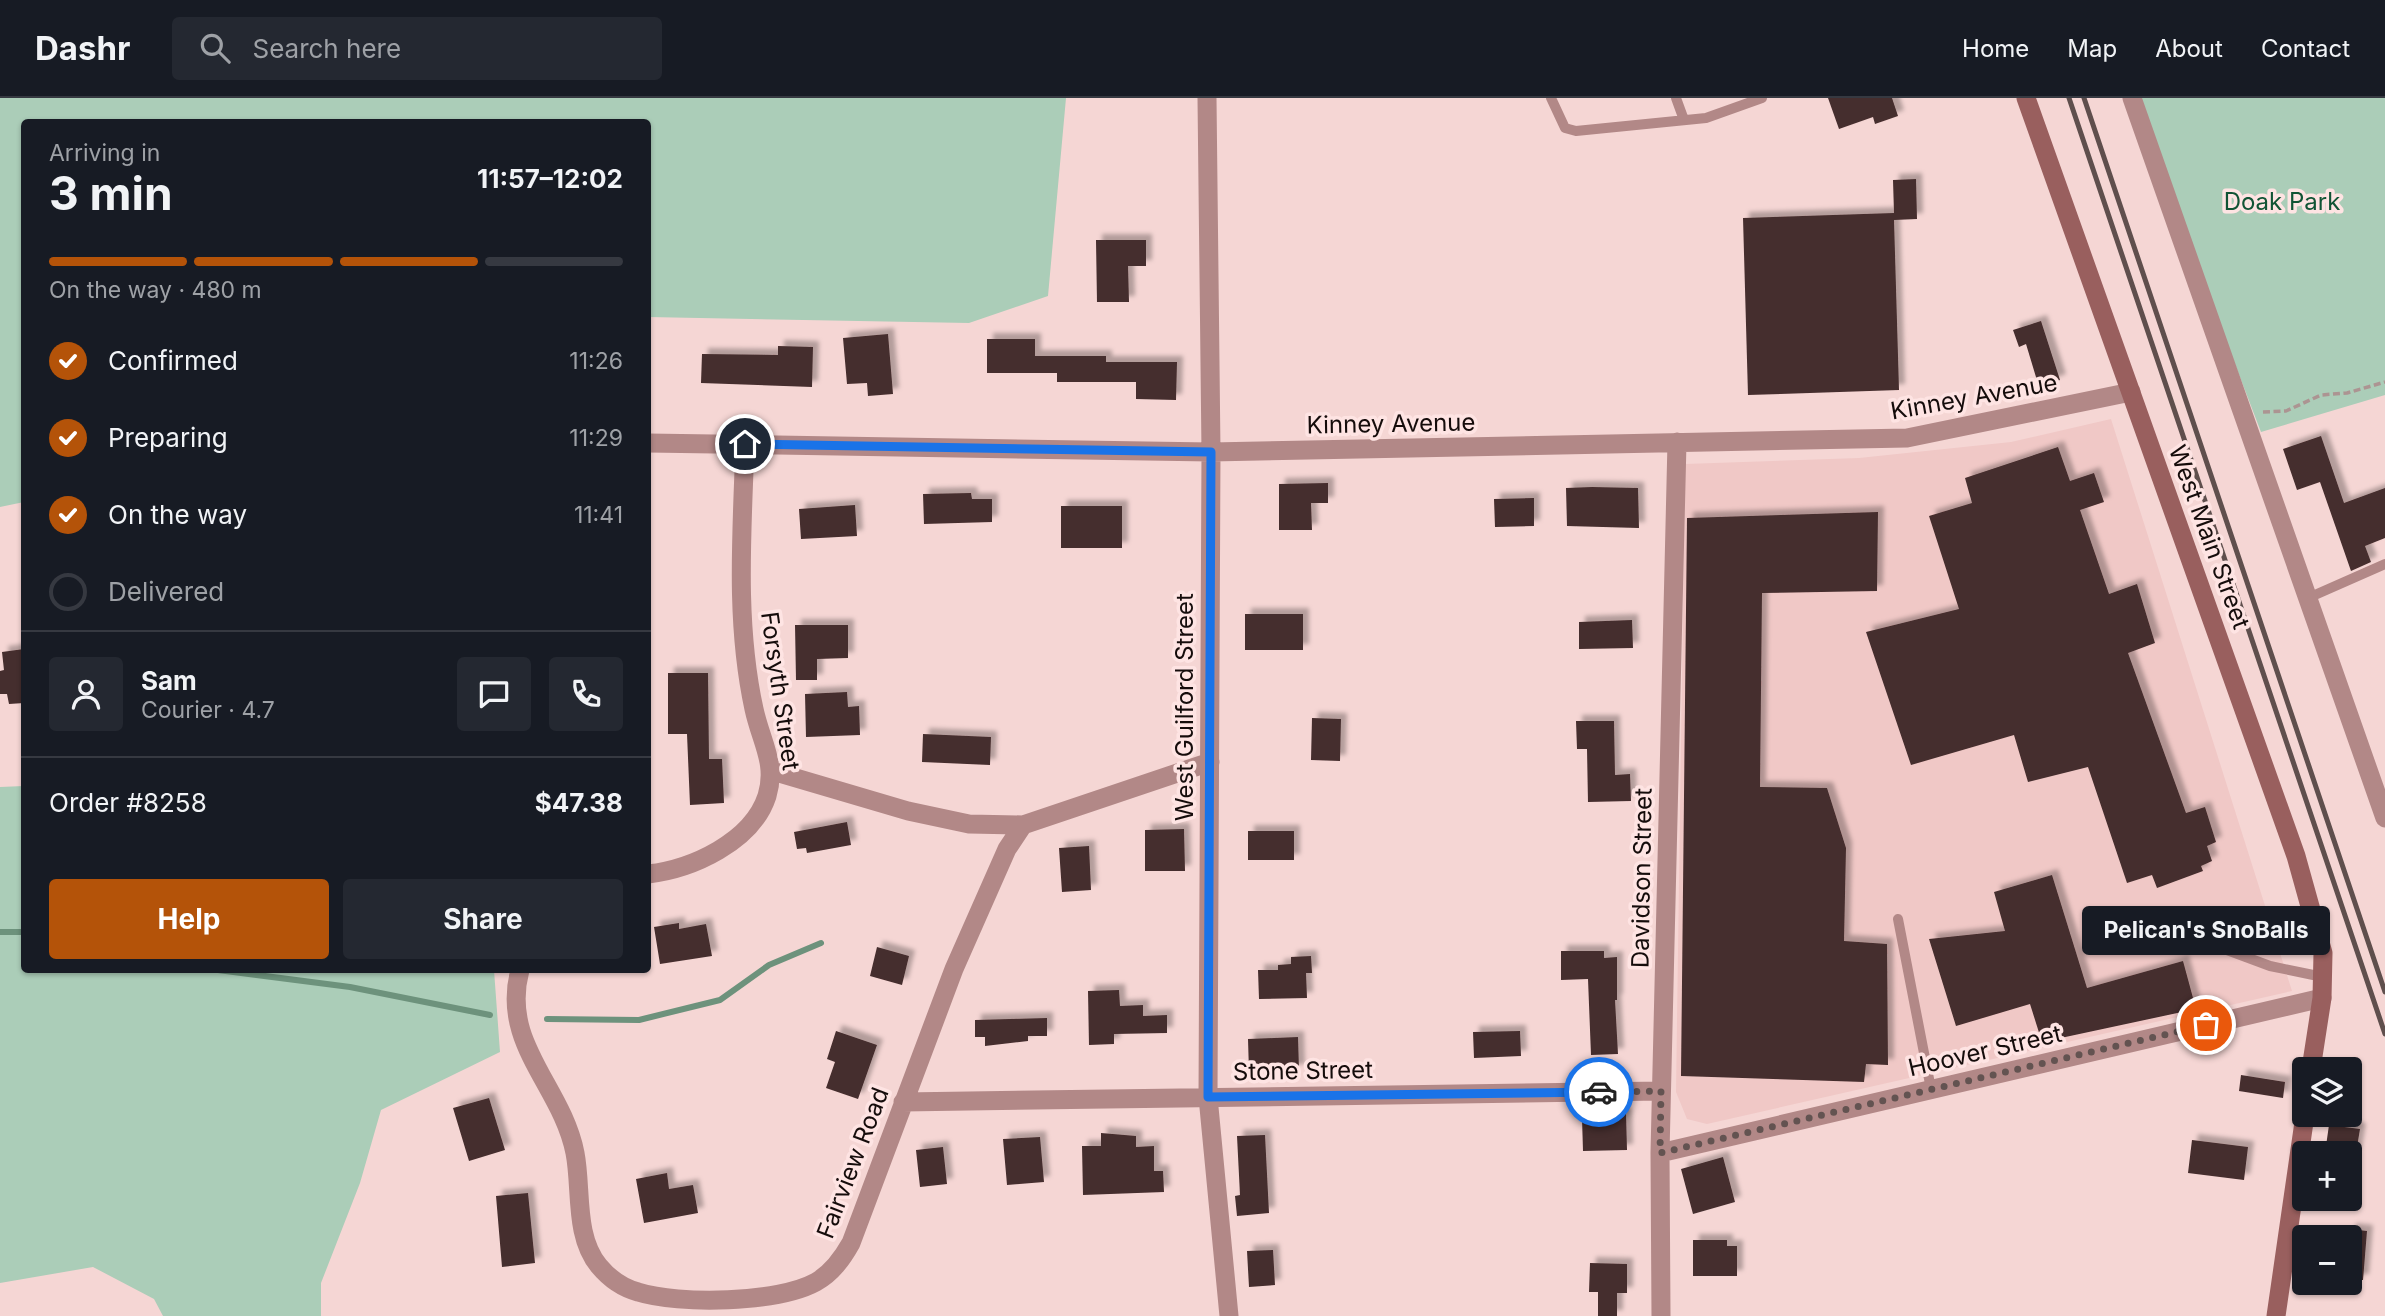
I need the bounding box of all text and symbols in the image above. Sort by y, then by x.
search box [172,17,662,80]
text: Dashr [35,28,130,68]
icon: search [196,29,234,67]
text: Search here [252,33,401,64]
text: Home [1962,34,2029,63]
text: Map [2067,34,2117,63]
text: About [2155,34,2223,63]
text: Contact [2261,34,2350,63]
text: Arriving in [49,139,160,167]
text: 11:57–12:02 [477,163,623,194]
text: 3 min [49,165,173,221]
park label: Doak Park [2224,187,2340,216]
text: On the way · 480 m [49,276,262,304]
icon: check [49,342,87,380]
text: Confirmed [108,345,238,376]
text: 11:26 [569,347,623,375]
street label: Kinney Avenue [1888,368,2060,425]
street label: Kinney Avenue [1306,408,1476,439]
pin [715,414,775,474]
icon: check [49,419,87,457]
text: Preparing [108,422,228,453]
text: 11:29 [569,424,623,452]
icon: home [726,425,764,463]
street label: West Main Street [2163,441,2256,633]
icon: check [49,496,87,534]
text: On the way [108,499,247,530]
text: 11:41 [574,501,623,529]
text: Delivered [108,576,224,607]
street label: West Guilford Street [1170,593,1199,821]
street label: Forsyth Street [755,610,806,772]
button: person [49,657,123,731]
button: chat [457,657,531,731]
button: phone [549,657,623,731]
text: Sam [141,665,197,696]
text: Courier · 4.7 [141,696,275,724]
text: Order #8258 [49,787,207,818]
text: $47.38 [535,787,623,818]
street label: Davidson Street [1625,788,1658,968]
button: Help [49,879,329,959]
button: Share [343,879,623,959]
callout: Pelican's SnoBalls [2082,906,2330,955]
text: Pelican's SnoBalls [2103,916,2309,944]
pin [2176,995,2236,1055]
icon: bag [2187,1006,2225,1044]
street label: Hoover Street [1905,1019,2065,1082]
street label: Stone Street [1233,1055,1373,1086]
courier [1564,1057,1634,1127]
map controls [2292,1057,2362,1295]
button: layers [2292,1057,2362,1127]
icon: car [1580,1073,1618,1111]
street label: Fairview Road [810,1083,895,1242]
button: + [2292,1141,2362,1211]
button: − [2292,1225,2362,1295]

